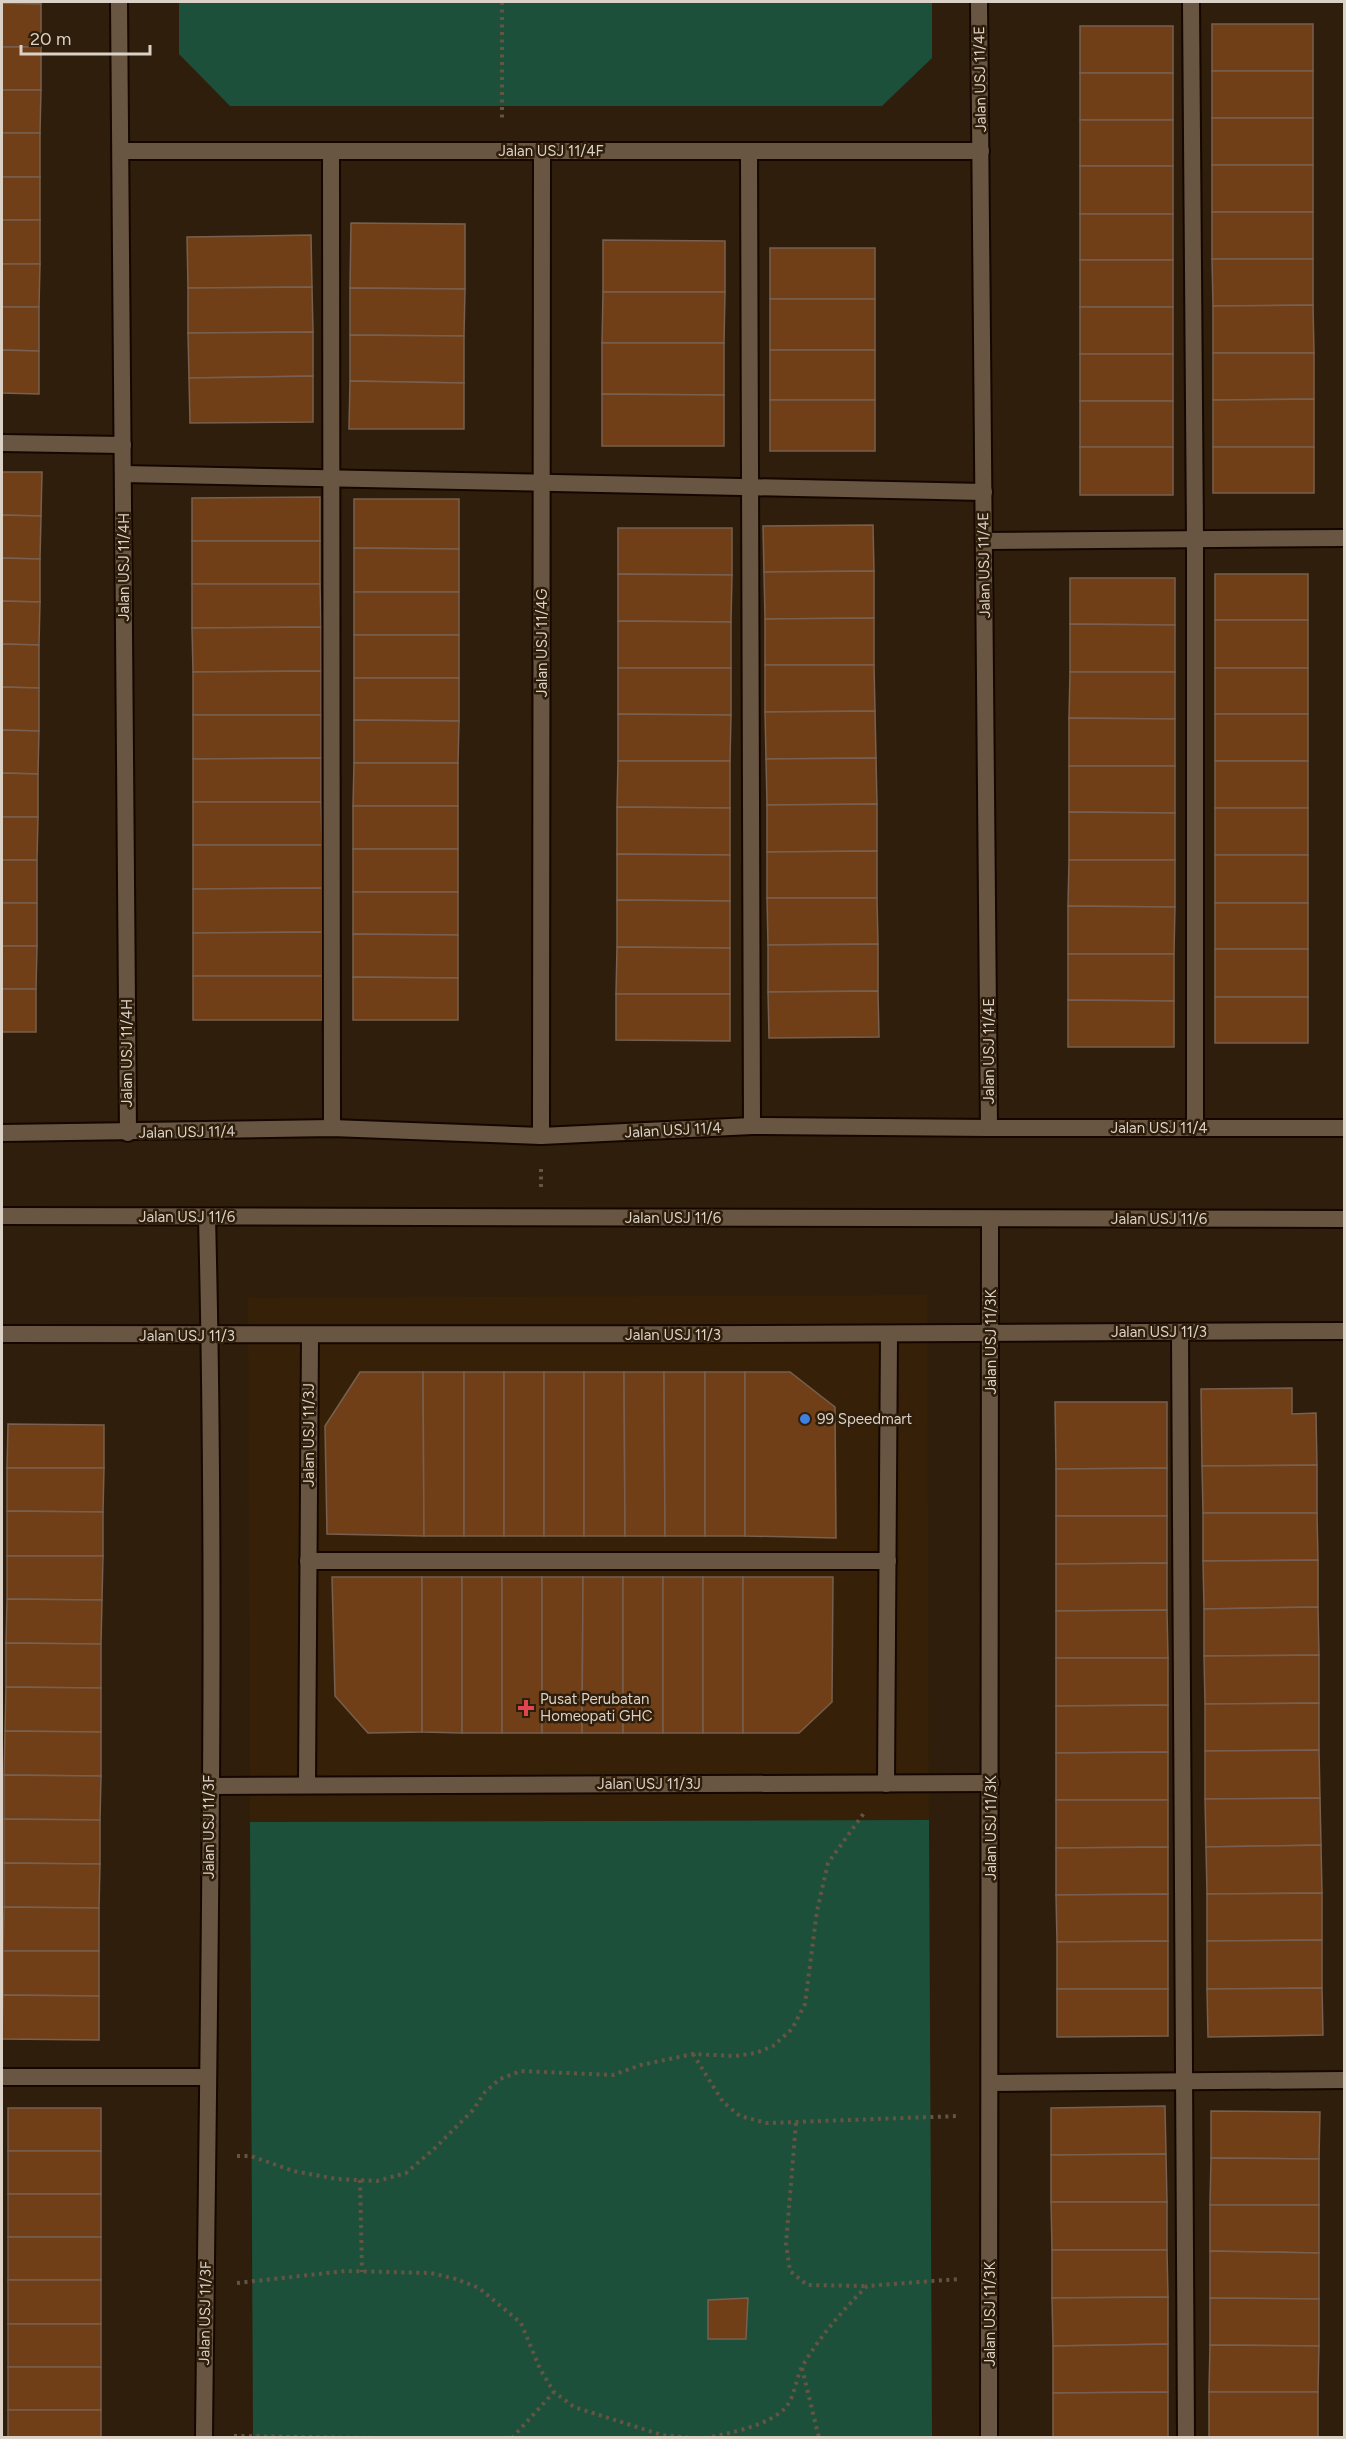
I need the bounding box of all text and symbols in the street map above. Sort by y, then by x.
scale bar [21,18,150,56]
street label: Jalan USJ 11/4E [970,26,990,132]
text: 20 m [30,28,71,50]
street label: Jalan USJ 11/4F [498,142,604,160]
street label: Jalan USJ 11/4E [974,512,994,618]
street label: Jalan USJ 11/4H [115,513,133,621]
street label: Jalan USJ 11/4G [533,589,551,697]
street label: Jalan USJ 11/4E [980,998,998,1104]
street label: Jalan USJ 11/4H [118,999,136,1107]
street label: Jalan USJ 11/4 [624,1118,722,1142]
street label: Jalan USJ 11/4 [1110,1119,1208,1137]
street label: Jalan USJ 11/4 [138,1122,236,1142]
street label: Jalan USJ 11/6 [139,1208,236,1226]
street label: Jalan USJ 11/6 [625,1209,722,1227]
street label: Jalan USJ 11/6 [1111,1210,1208,1228]
street label: Jalan USJ 11/3K [982,1289,1000,1395]
street label: Jalan USJ 11/3 [1111,1323,1207,1341]
street label: Jalan USJ 11/3 [625,1326,721,1344]
street label: Jalan USJ 11/3 [139,1327,235,1345]
street label: Jalan USJ 11/3J [300,1383,318,1487]
place label: 99 Speedmart [817,1410,912,1428]
marker: 99 Speedmart [798,1412,812,1426]
place label: Pusat Perubatan Homeopati GHC [540,1690,653,1725]
marker: Pusat Perubatan Homeopati GHC [517,1699,535,1717]
street label: Jalan USJ 11/3F [200,1775,218,1879]
street label: Jalan USJ 11/3J [597,1775,701,1793]
street label: Jalan USJ 11/3K [982,1775,1000,1881]
street label: Jalan USJ 11/3F [195,2261,215,2365]
street label: Jalan USJ 11/3K [981,2261,999,2367]

